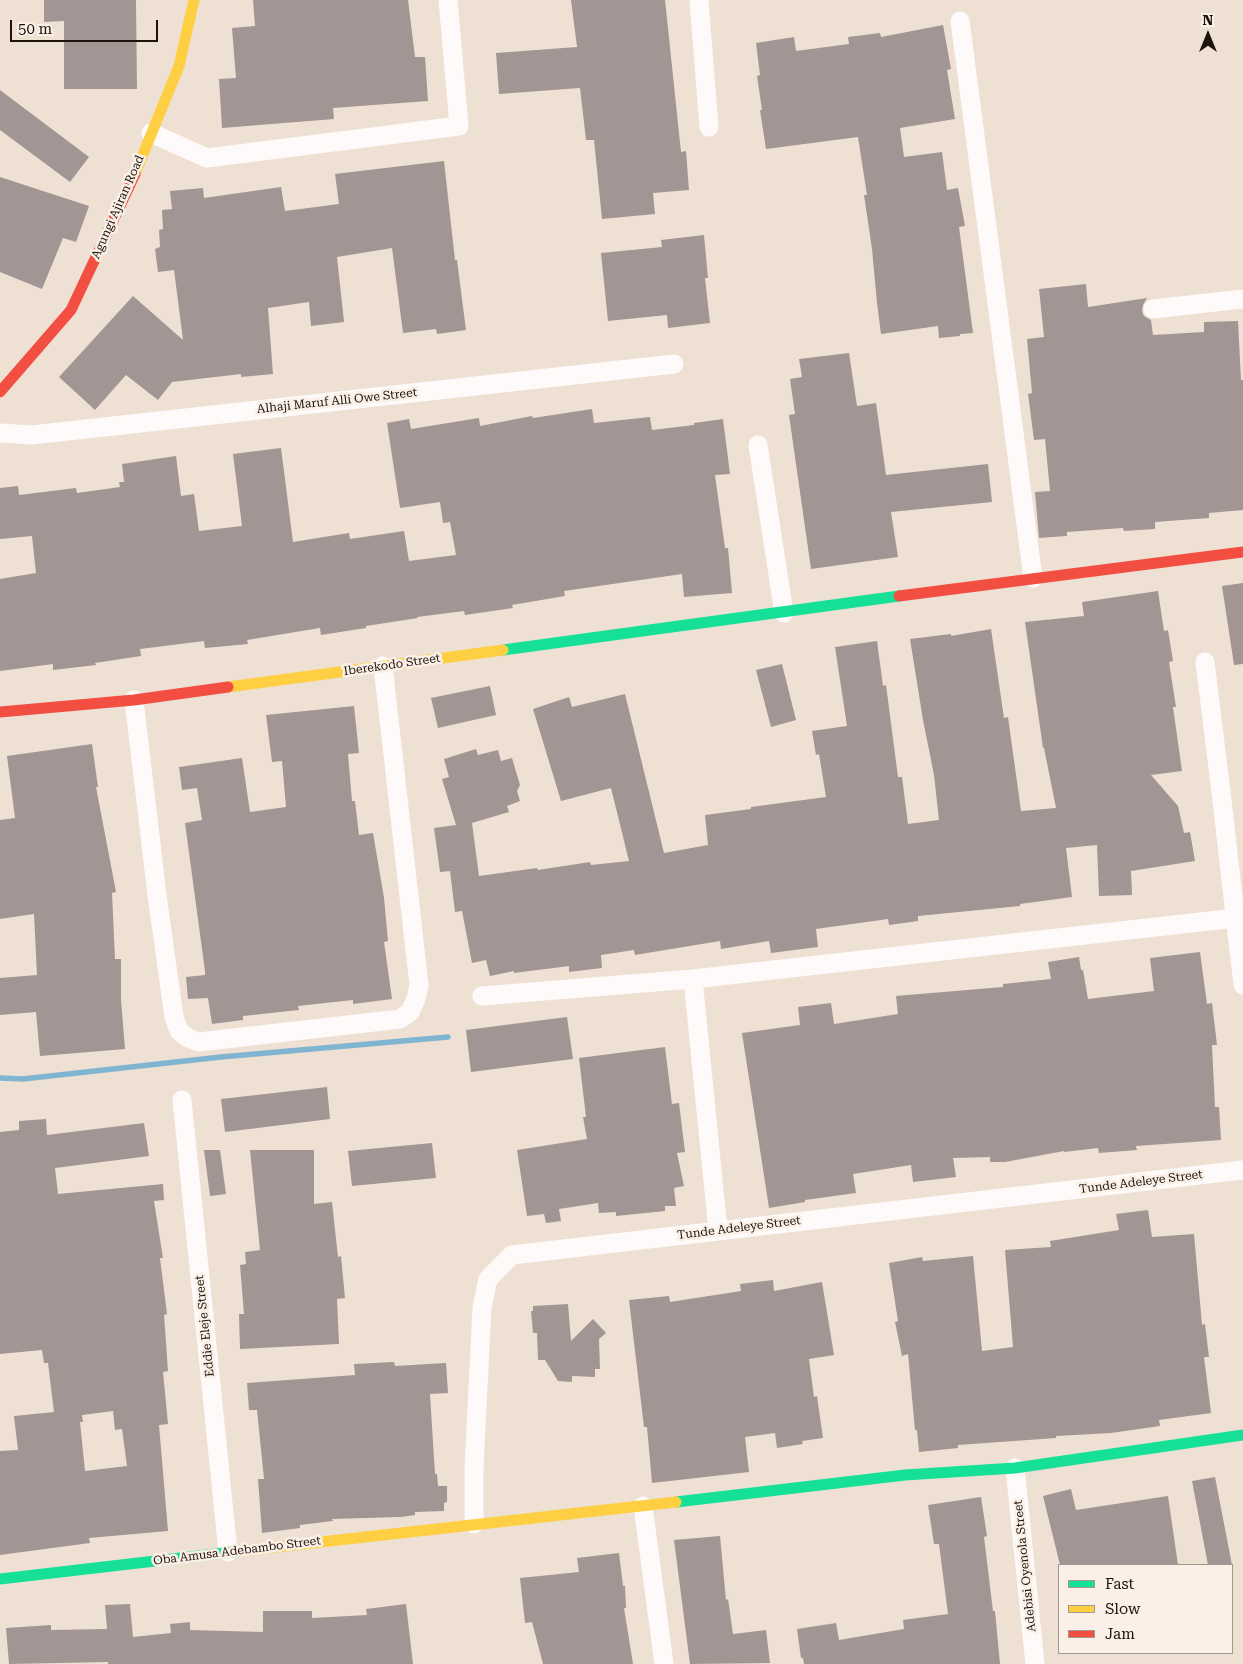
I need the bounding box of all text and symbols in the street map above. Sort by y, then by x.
scale bar [12,10,160,42]
north arrow [1183,10,1233,60]
text: N [1203,12,1213,28]
text: 50 m [18,20,52,38]
street label: Agungi Ajiran Road [89,153,147,261]
street label: Alhaji Maruf Alli Owe Street [256,385,418,417]
street label: Iberekodo Street [343,651,441,679]
street label: Tunde Adeleye Street [1079,1167,1203,1197]
street label: Tunde Adeleye Street [677,1213,801,1243]
street label: Eddie Eleje Street [192,1274,218,1378]
street label: Adebisi Oyenola Street [1011,1499,1039,1633]
street label: Oba Amusa Adebambo Street [152,1534,322,1568]
legend [1058,1564,1233,1654]
text: Fast [1105,1575,1134,1593]
text: Slow [1105,1600,1140,1618]
text: Jam [1105,1625,1135,1643]

